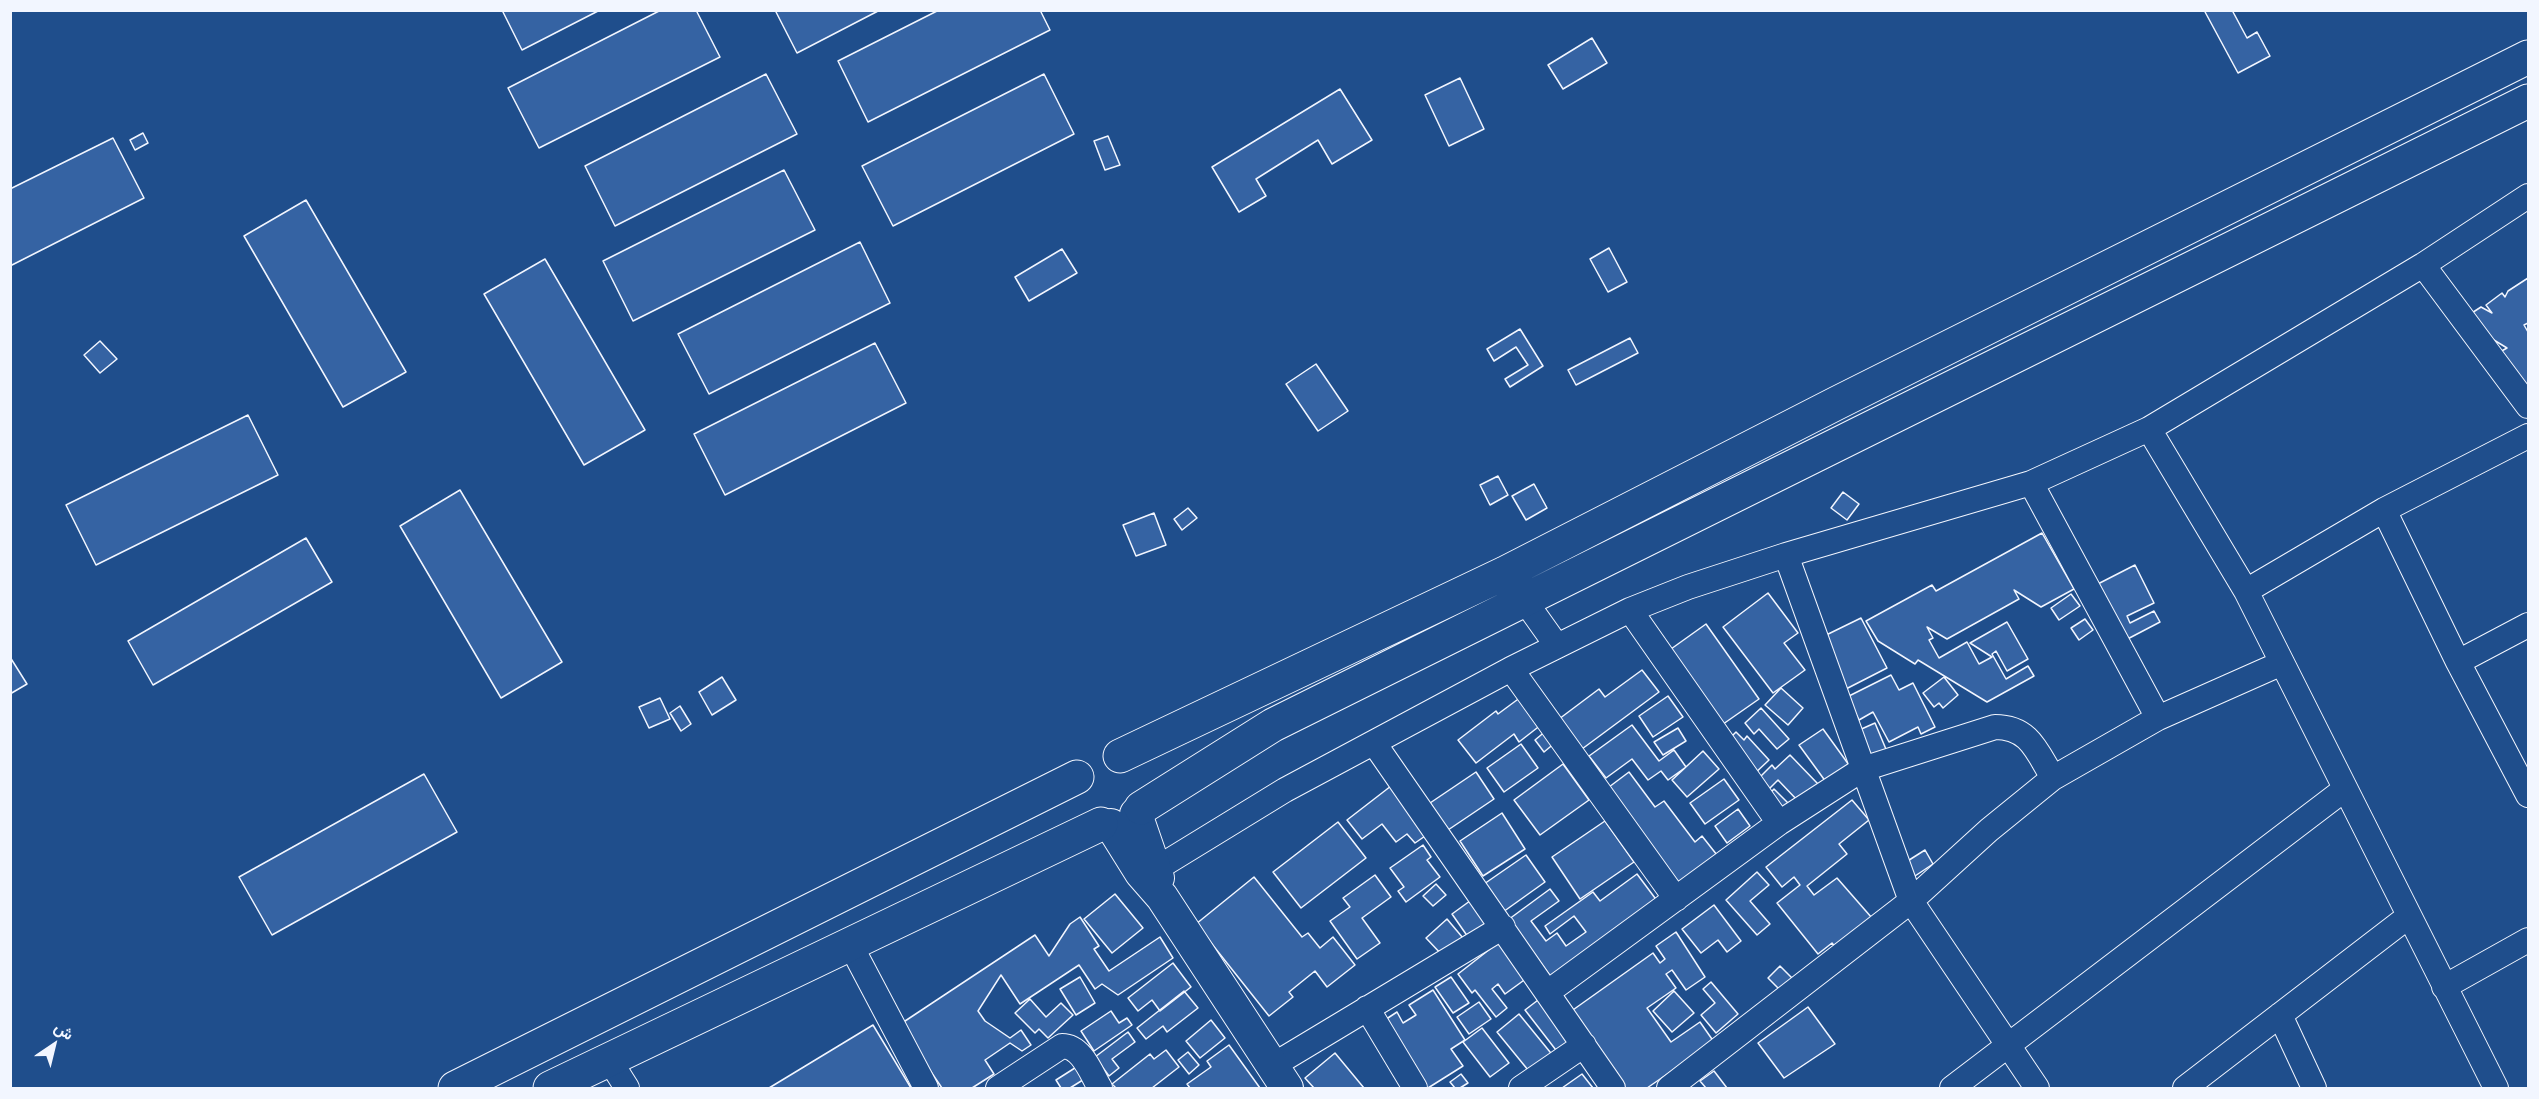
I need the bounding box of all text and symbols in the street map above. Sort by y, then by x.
north arrow [24,1015,84,1075]
text: ش [50,1016,79,1045]

